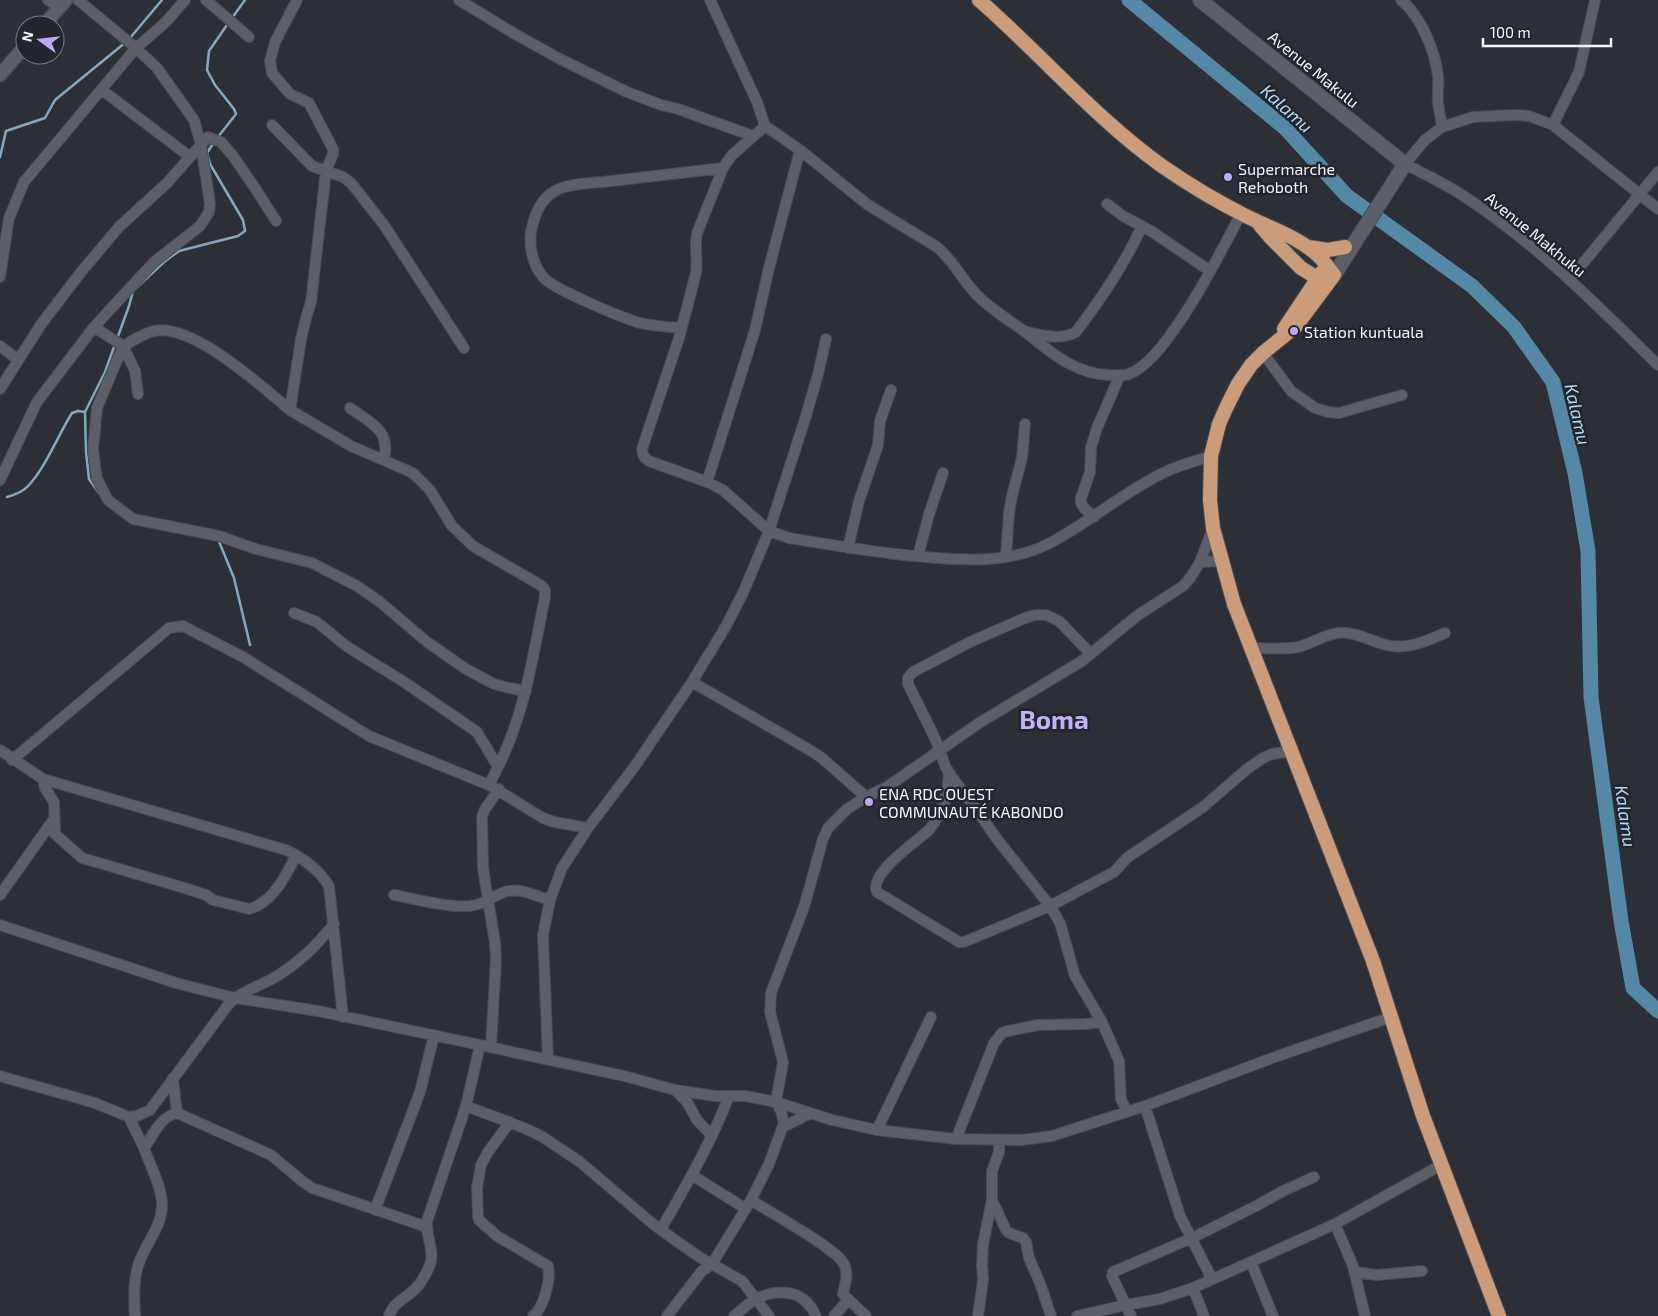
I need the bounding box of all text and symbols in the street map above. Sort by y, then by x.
north arrow [15,15,65,65]
scale bar [1483,15,1610,47]
text: 100 m [1490,23,1531,41]
street label: Avenue Makulu [1265,27,1363,111]
text: N [17,29,36,44]
water label: Kalamu [1257,79,1317,137]
place label: Supermarche Rehoboth [1238,159,1335,196]
marker: Supermarche Rehoboth [1222,171,1234,183]
street label: Avenue Makhuku [1482,188,1590,280]
place label: Station kuntuala [1304,322,1424,341]
marker: Station kuntuala [1288,325,1300,337]
water label: Kalamu [1560,381,1596,447]
district label: Boma [1019,703,1089,734]
place label: ENA RDC OUEST COMMUNAUTÉ KABONDO [879,784,1064,821]
water label: Kalamu [1611,784,1641,848]
marker: ENA RDC OUEST COMMUNAUTÉ KABONDO [863,796,875,808]

